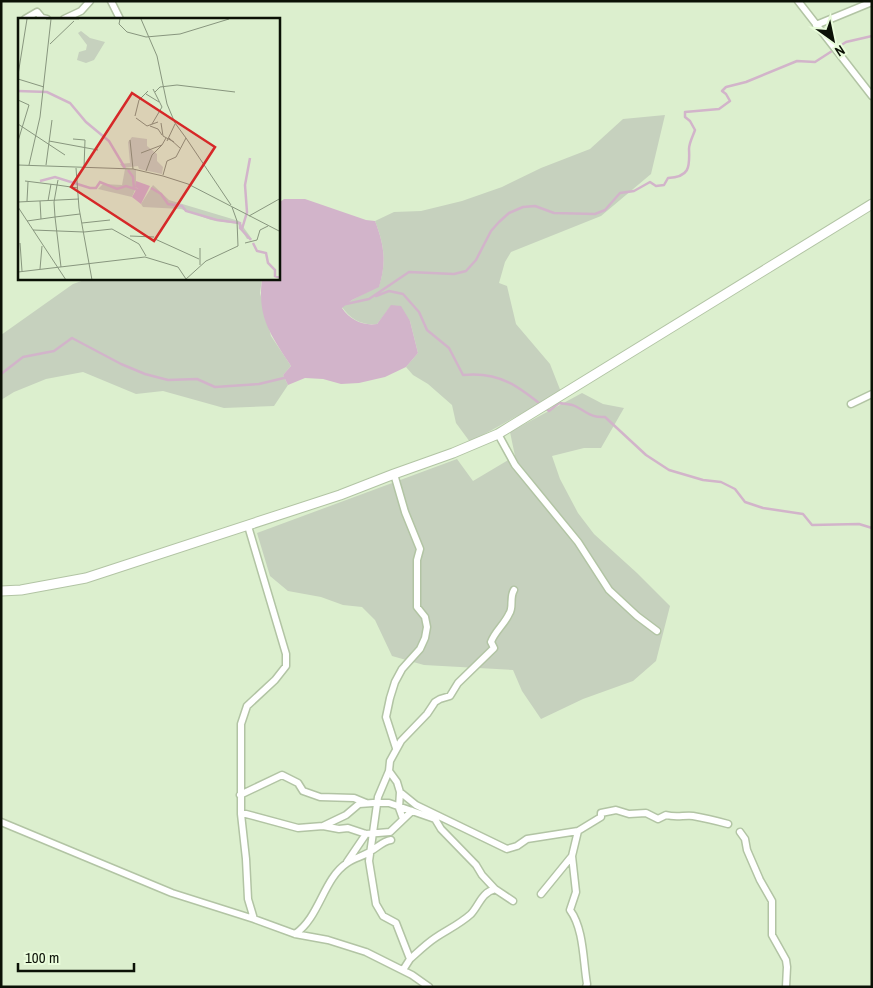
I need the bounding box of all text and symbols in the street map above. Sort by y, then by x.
north arrow [808,15,858,65]
inset map [18,18,280,280]
text: N [832,41,848,61]
scale bar [18,940,134,972]
text: 100 m [25,947,59,968]

